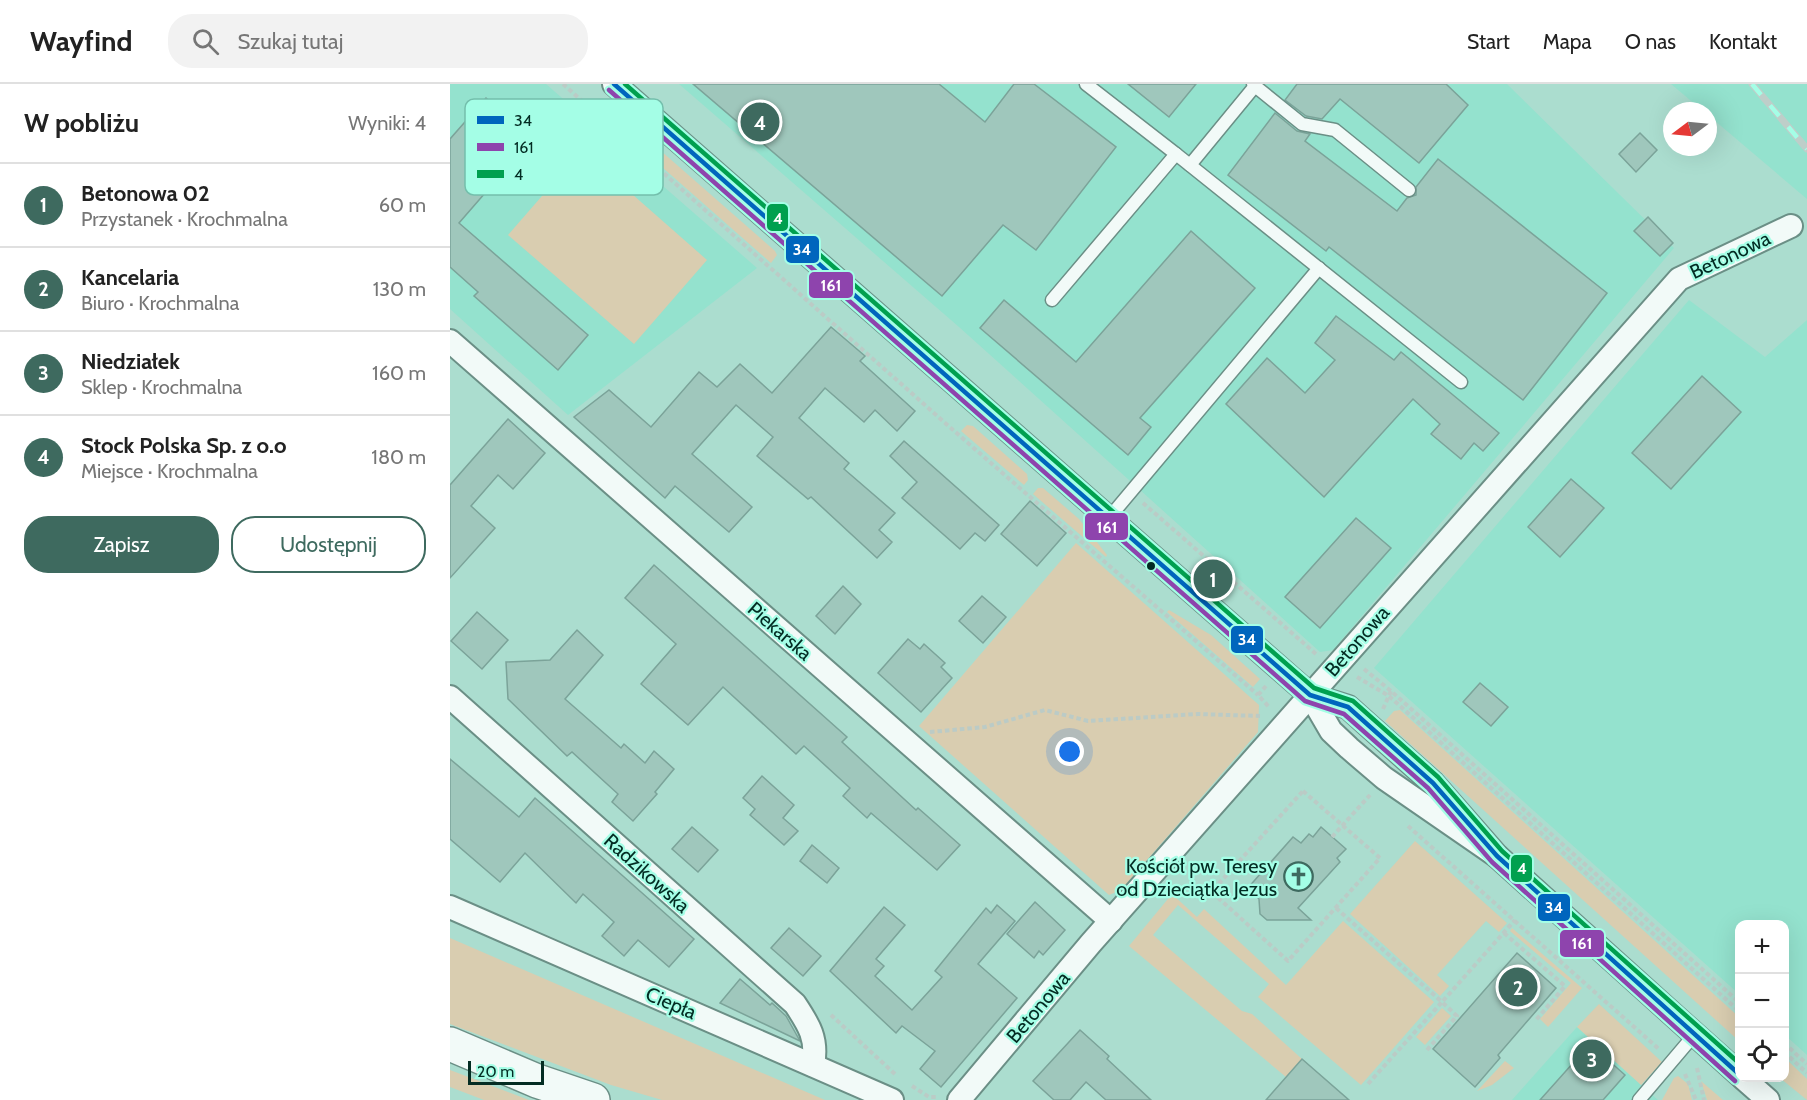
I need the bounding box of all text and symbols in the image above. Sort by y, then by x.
search box [168,14,588,68]
text: Wayfind [30,24,132,58]
icon: search [189,25,222,58]
text: Szukaj tutaj [237,28,343,55]
text: Start [1467,29,1510,54]
text: Mapa [1543,29,1592,54]
text: O nas [1625,29,1676,54]
text: Kontakt [1709,29,1777,54]
legend [465,99,663,195]
pin: 4 [740,99,780,144]
north arrow [1663,102,1717,156]
text: W pobliżu [24,107,139,139]
text: Wyniki: 4 [348,111,426,135]
text: 34 [514,111,532,130]
text: 161 [514,138,533,157]
text: 4 [514,165,523,184]
text: Betonowa 02 [81,180,210,207]
text: 1 [40,193,47,217]
text: 60 m [379,193,426,217]
line badge: 4 [766,203,789,232]
text: Przystanek · Krochmalna [81,207,288,231]
text: 4 [773,209,783,228]
street label: Betonowa [1686,226,1774,284]
line badge: 34 [785,235,820,264]
text: 34 [793,240,811,259]
text: Kancelaria [81,264,179,291]
line badge: 161 [808,271,854,299]
text: 161 [821,276,841,295]
text: 2 [38,277,49,301]
text: 130 m [373,277,426,301]
text: Biuro · Krochmalna [81,291,239,315]
text: Niedziałek [81,348,180,375]
text: 3 [38,361,49,385]
text: 160 m [372,361,426,385]
text: Sklep · Krochmalna [81,375,242,399]
text: Stock Polska Sp. z o.o [81,432,287,459]
text: 4 [37,445,50,469]
text: 180 m [371,445,426,469]
text: Miejsce · Krochmalna [81,459,258,483]
line badge: 161 [1084,512,1129,541]
button: Zapisz [24,516,219,573]
button: Udostępnij [231,516,426,573]
text: 161 [1097,518,1117,537]
pin: 1 [1194,556,1233,602]
unlabelled marker [1145,560,1157,572]
street label: Piekarska [743,597,817,666]
street label: Betonowa [1320,600,1395,681]
line badge: 34 [1230,625,1264,654]
text: 34 [1238,630,1256,649]
your location [1055,737,1084,766]
street label: Radzikowska [599,828,695,918]
place label: Kościół pw. Teresy od Dzieciątka Jezus [1116,854,1277,901]
line badge: 4 [1510,854,1533,883]
text: 4 [1517,859,1527,878]
church icon: Kościół pw. Teresy od Dzieciątka Jezus [1282,861,1314,893]
line badge: 34 [1537,893,1571,922]
text: 34 [1545,898,1563,917]
map controls [1735,920,1789,1082]
button: + [1735,920,1789,974]
line badge: 161 [1559,929,1605,958]
text: 161 [1572,934,1592,953]
pin: 2 [1498,964,1538,1010]
street label: Betonowa [1001,966,1075,1048]
button: − [1735,974,1789,1028]
street label: Ciepła [642,982,700,1025]
button: locate [1735,1028,1789,1082]
pin: 3 [1572,1036,1612,1082]
scale bar [468,1058,544,1086]
text: 20 m [477,1062,514,1081]

